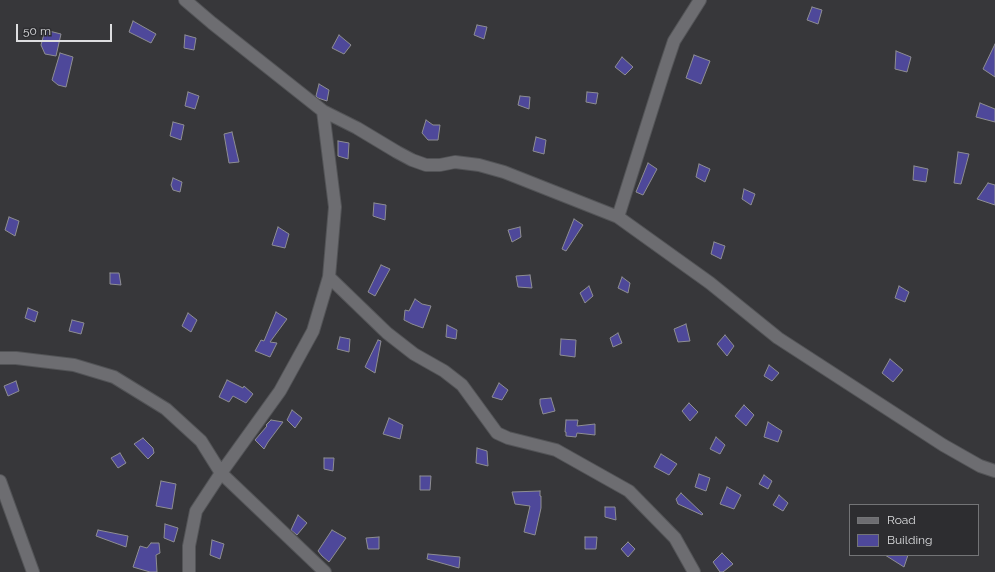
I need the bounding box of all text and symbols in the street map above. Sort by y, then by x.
scale bar [18,16,114,42]
text: 50 m [23,24,51,38]
legend [849,504,979,556]
text: Road [887,513,916,527]
text: Building [887,533,933,547]

